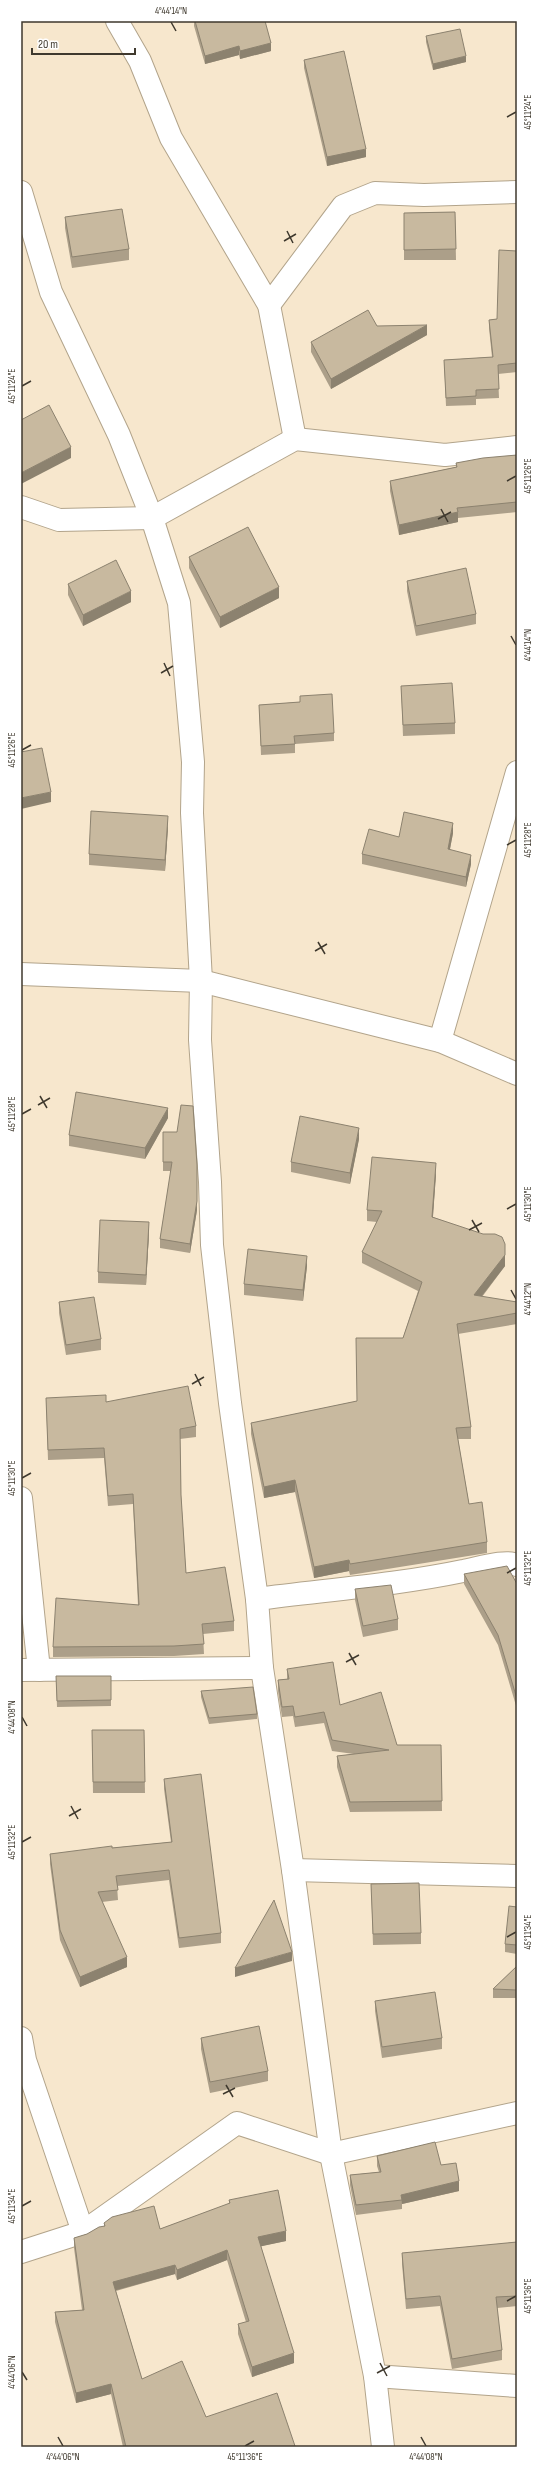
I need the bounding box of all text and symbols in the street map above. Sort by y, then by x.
text: 4°44'14"N [155,5,187,17]
scale bar [32,30,135,56]
text: 20 m [38,37,58,52]
text: 45°11'24"E [522,95,534,129]
text: 45°11'24"E [6,369,18,403]
text: 45°11'26"E [522,458,534,494]
text: 4°44'14"N [522,629,534,661]
text: 45°11'26"E [6,732,18,768]
text: 45°11'28"E [522,822,534,858]
text: 45°11'28"E [6,1096,18,1132]
text: 45°11'30"E [522,1186,534,1222]
text: 4°44'12"N [522,1283,534,1315]
text: 45°11'30"E [6,1460,18,1496]
text: 45°11'32"E [522,1551,534,1585]
text: 4°44'08"N [6,1700,18,1734]
text: 45°11'32"E [6,1825,18,1859]
text: 45°11'34"E [522,1915,534,1950]
text: 45°11'34"E [6,2189,18,2224]
text: 45°11'36"E [522,2278,534,2314]
text: 4°44'06"N [6,2355,18,2389]
text: 4°44'06"N [46,2451,80,2463]
text: 45°11'36"E [227,2451,263,2463]
text: 4°44'08"N [409,2451,443,2463]

